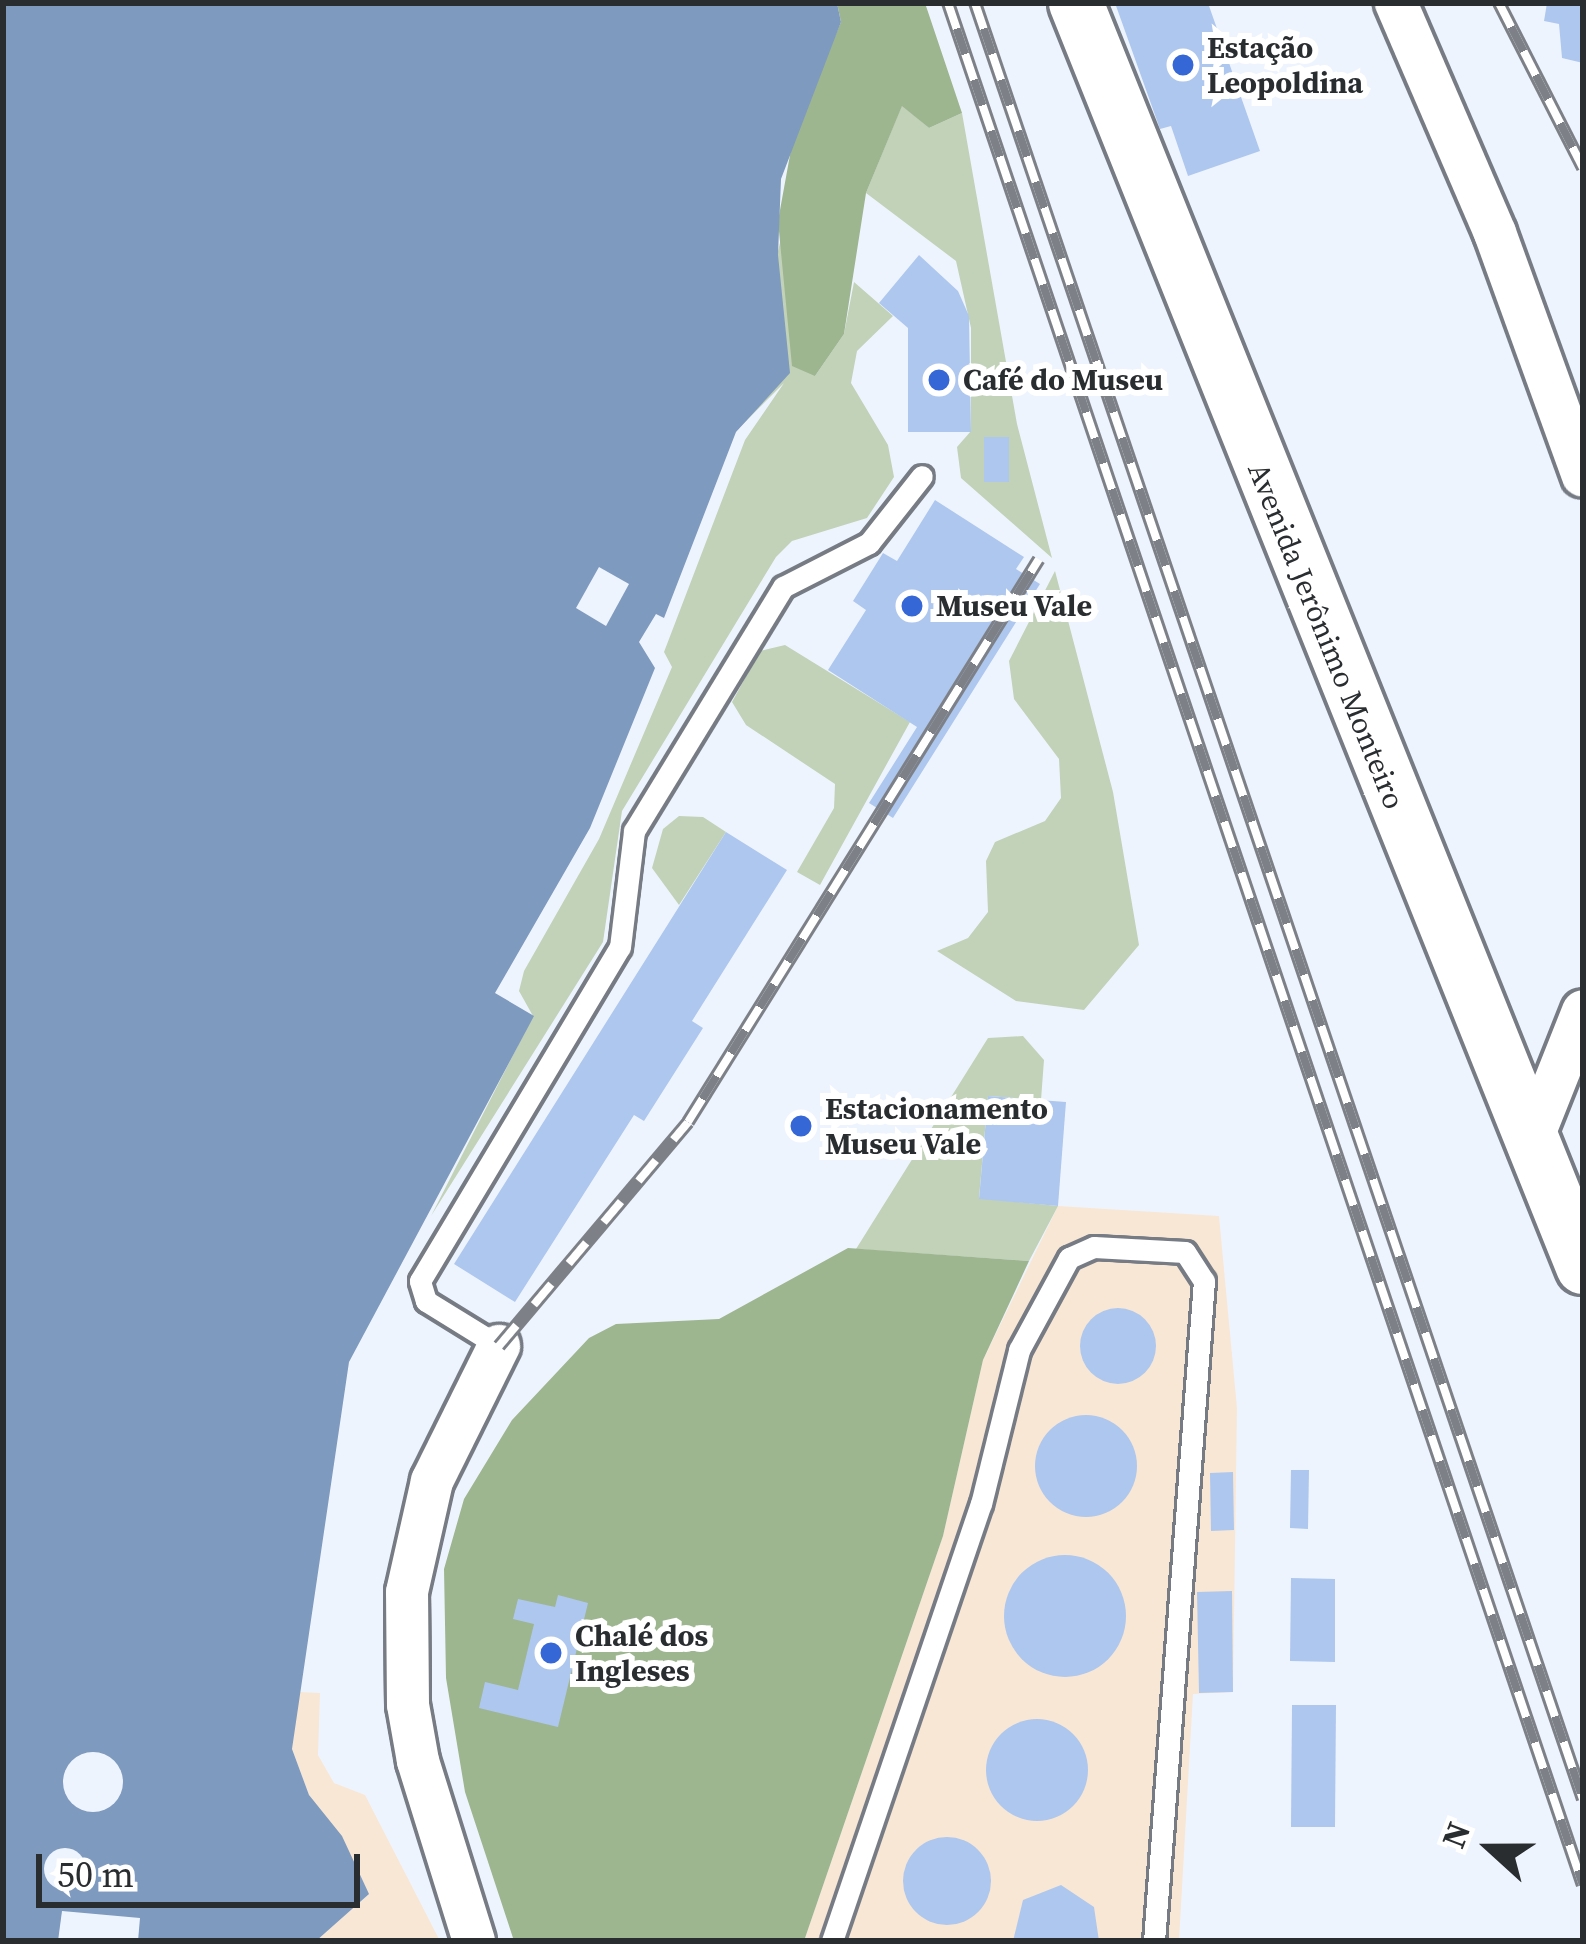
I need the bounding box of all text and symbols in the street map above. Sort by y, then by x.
place label: Estação Leopoldina [1207,30,1363,100]
marker: Estação Leopoldina [1170,52,1196,78]
place label: Café do Museu [963,362,1163,398]
marker: Café do Museu [926,367,952,393]
street label: Avenida Jerônimo Monteiro [1240,458,1412,814]
place label: Museu Vale [936,588,1093,624]
marker: Museu Vale [899,593,925,619]
place label: Estacionamento Museu Vale [825,1091,1048,1162]
marker: Estacionamento Museu Vale [788,1113,814,1139]
place label: Chalé dos Ingleses [575,1618,708,1688]
marker: Chalé dos Ingleses [538,1640,564,1666]
north arrow [1430,1788,1550,1908]
text: N [1431,1816,1481,1854]
scale bar [42,1830,366,1904]
text: 50 m [57,1850,134,1899]

